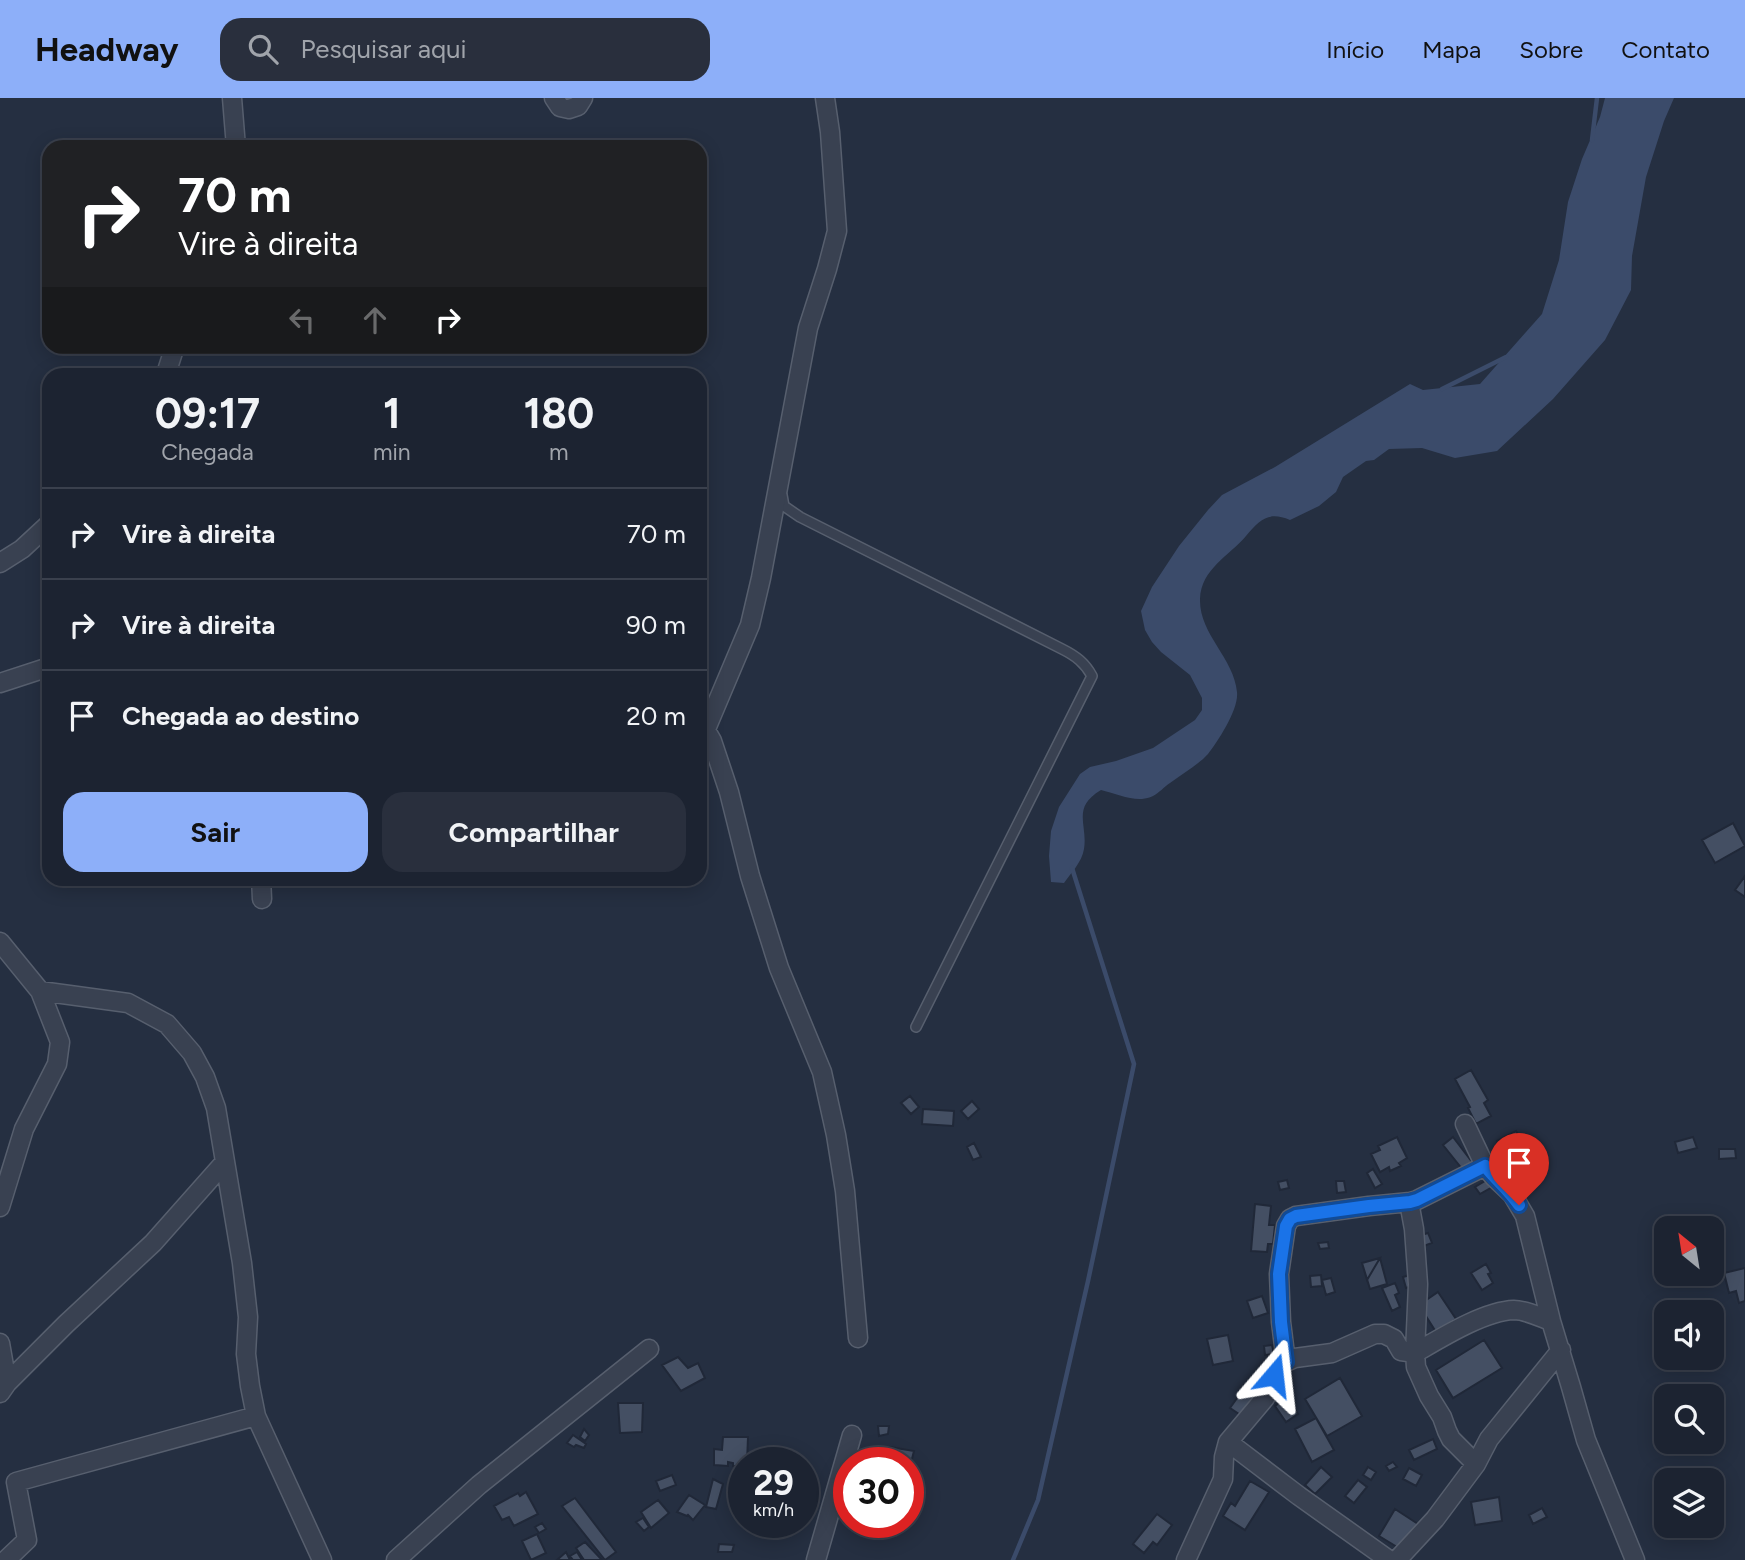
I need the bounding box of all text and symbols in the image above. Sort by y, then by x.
search box [220,18,710,81]
text: Headway [35,30,178,69]
icon: search [244,30,282,68]
text: Pesquisar aqui [300,33,467,65]
text: Início [1326,35,1384,64]
text: Mapa [1422,35,1481,64]
text: Sobre [1519,35,1583,64]
text: Contato [1621,35,1710,64]
text: 70 m [178,165,291,224]
icon: right [63,168,154,259]
text: Vire à direita [178,225,358,263]
icon: left [283,301,321,339]
icon: ahead [356,301,394,339]
icon: right [429,301,467,339]
text: 09:17 [155,388,260,439]
text: 1 [383,388,401,439]
text: 180 [523,388,594,439]
text: Chegada [161,438,254,466]
text: min [373,438,411,466]
text: m [549,438,569,466]
icon: right [63,515,101,553]
text: Vire à direita [122,518,275,550]
text: 70 m [627,518,686,550]
icon: right [63,606,101,644]
text: Vire à direita [122,609,275,641]
text: 90 m [626,609,686,641]
icon: arrive [63,697,101,735]
text: Chegada ao destino [122,700,359,732]
text: 20 m [626,700,686,732]
button: Sair [63,792,368,872]
button: Compartilhar [382,792,686,872]
pin [1489,1133,1549,1205]
icon: arrive [1500,1144,1538,1182]
north arrow [1654,1216,1724,1286]
map controls [1654,1216,1724,1538]
button: sound [1654,1300,1724,1370]
position arrow [1237,1338,1311,1412]
button: search [1654,1384,1724,1454]
speed limit sign: 30 [833,1447,924,1538]
text: 29 [753,1462,794,1504]
button: layers [1654,1468,1724,1538]
text: km/h [753,1499,794,1521]

